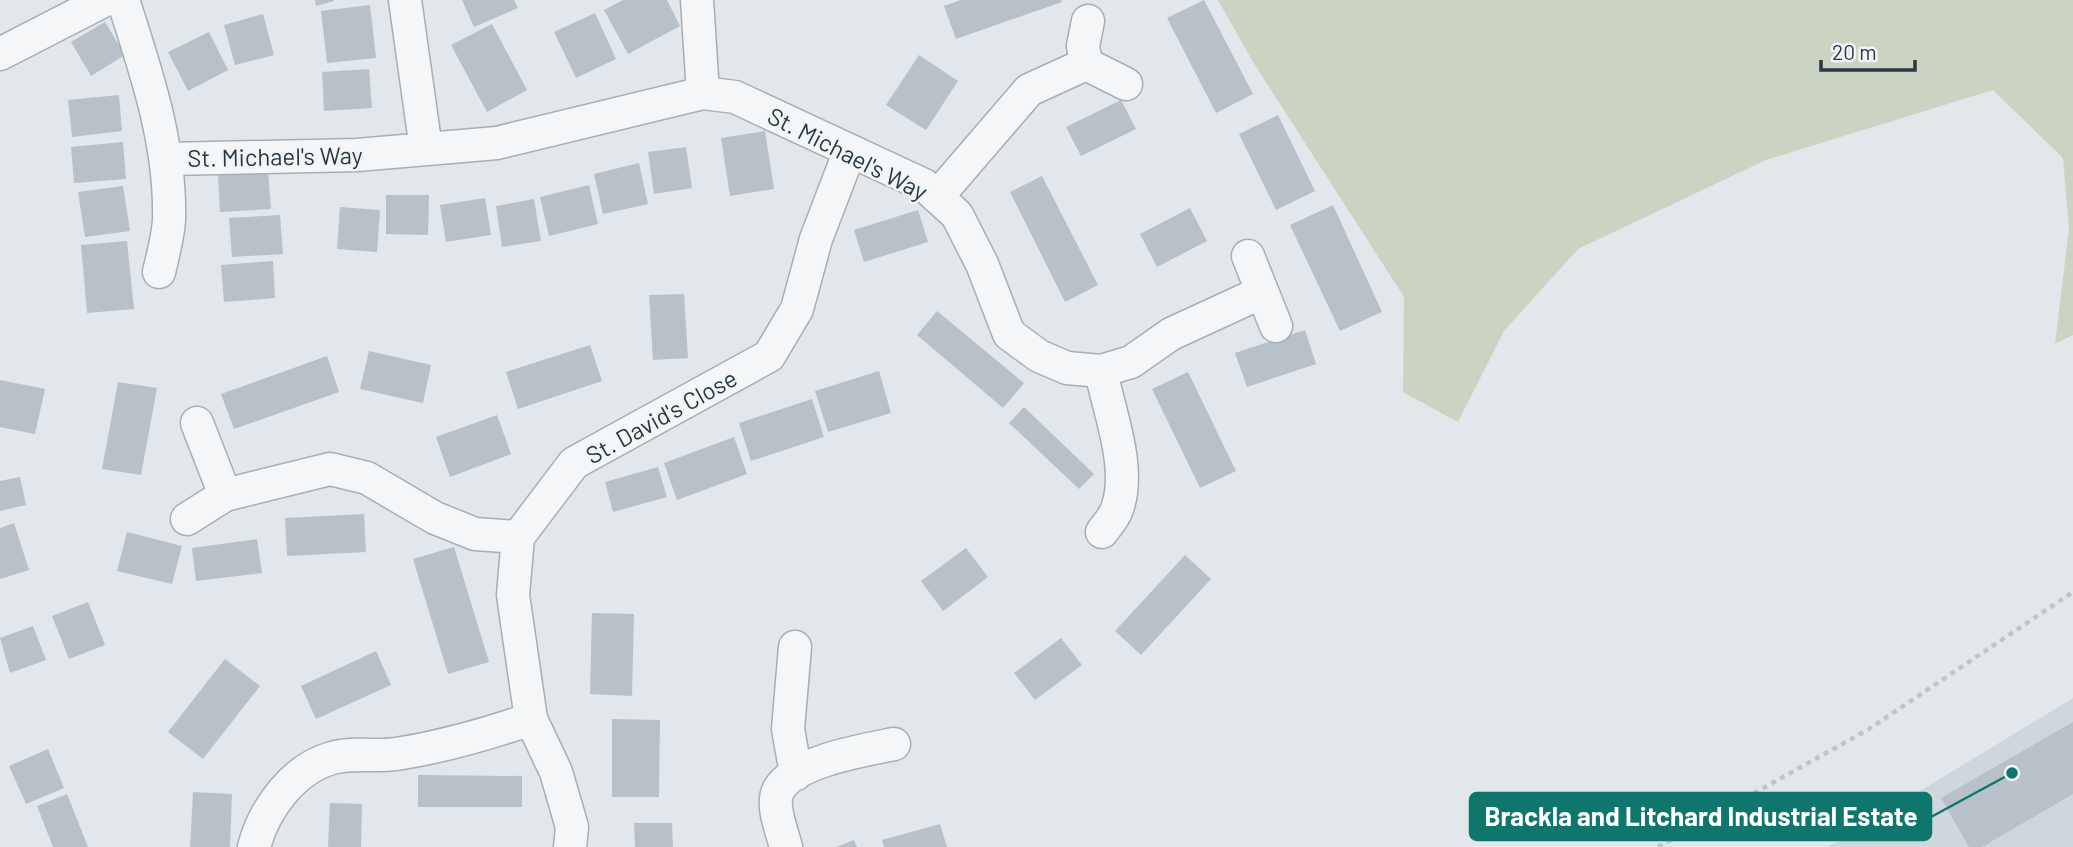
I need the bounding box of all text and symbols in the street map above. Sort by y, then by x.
scale bar [1821,28,1916,72]
text: 20 m [1832,39,1877,64]
street label: St. Michael's Way [763,100,933,206]
street label: St. Michael's Way [187,140,363,172]
street label: St. David's Close [580,363,742,469]
callout: Brackla and Litchard Industrial Estate [1470,793,1931,840]
text: Brackla and Litchard Industrial Estate [1484,800,1918,831]

